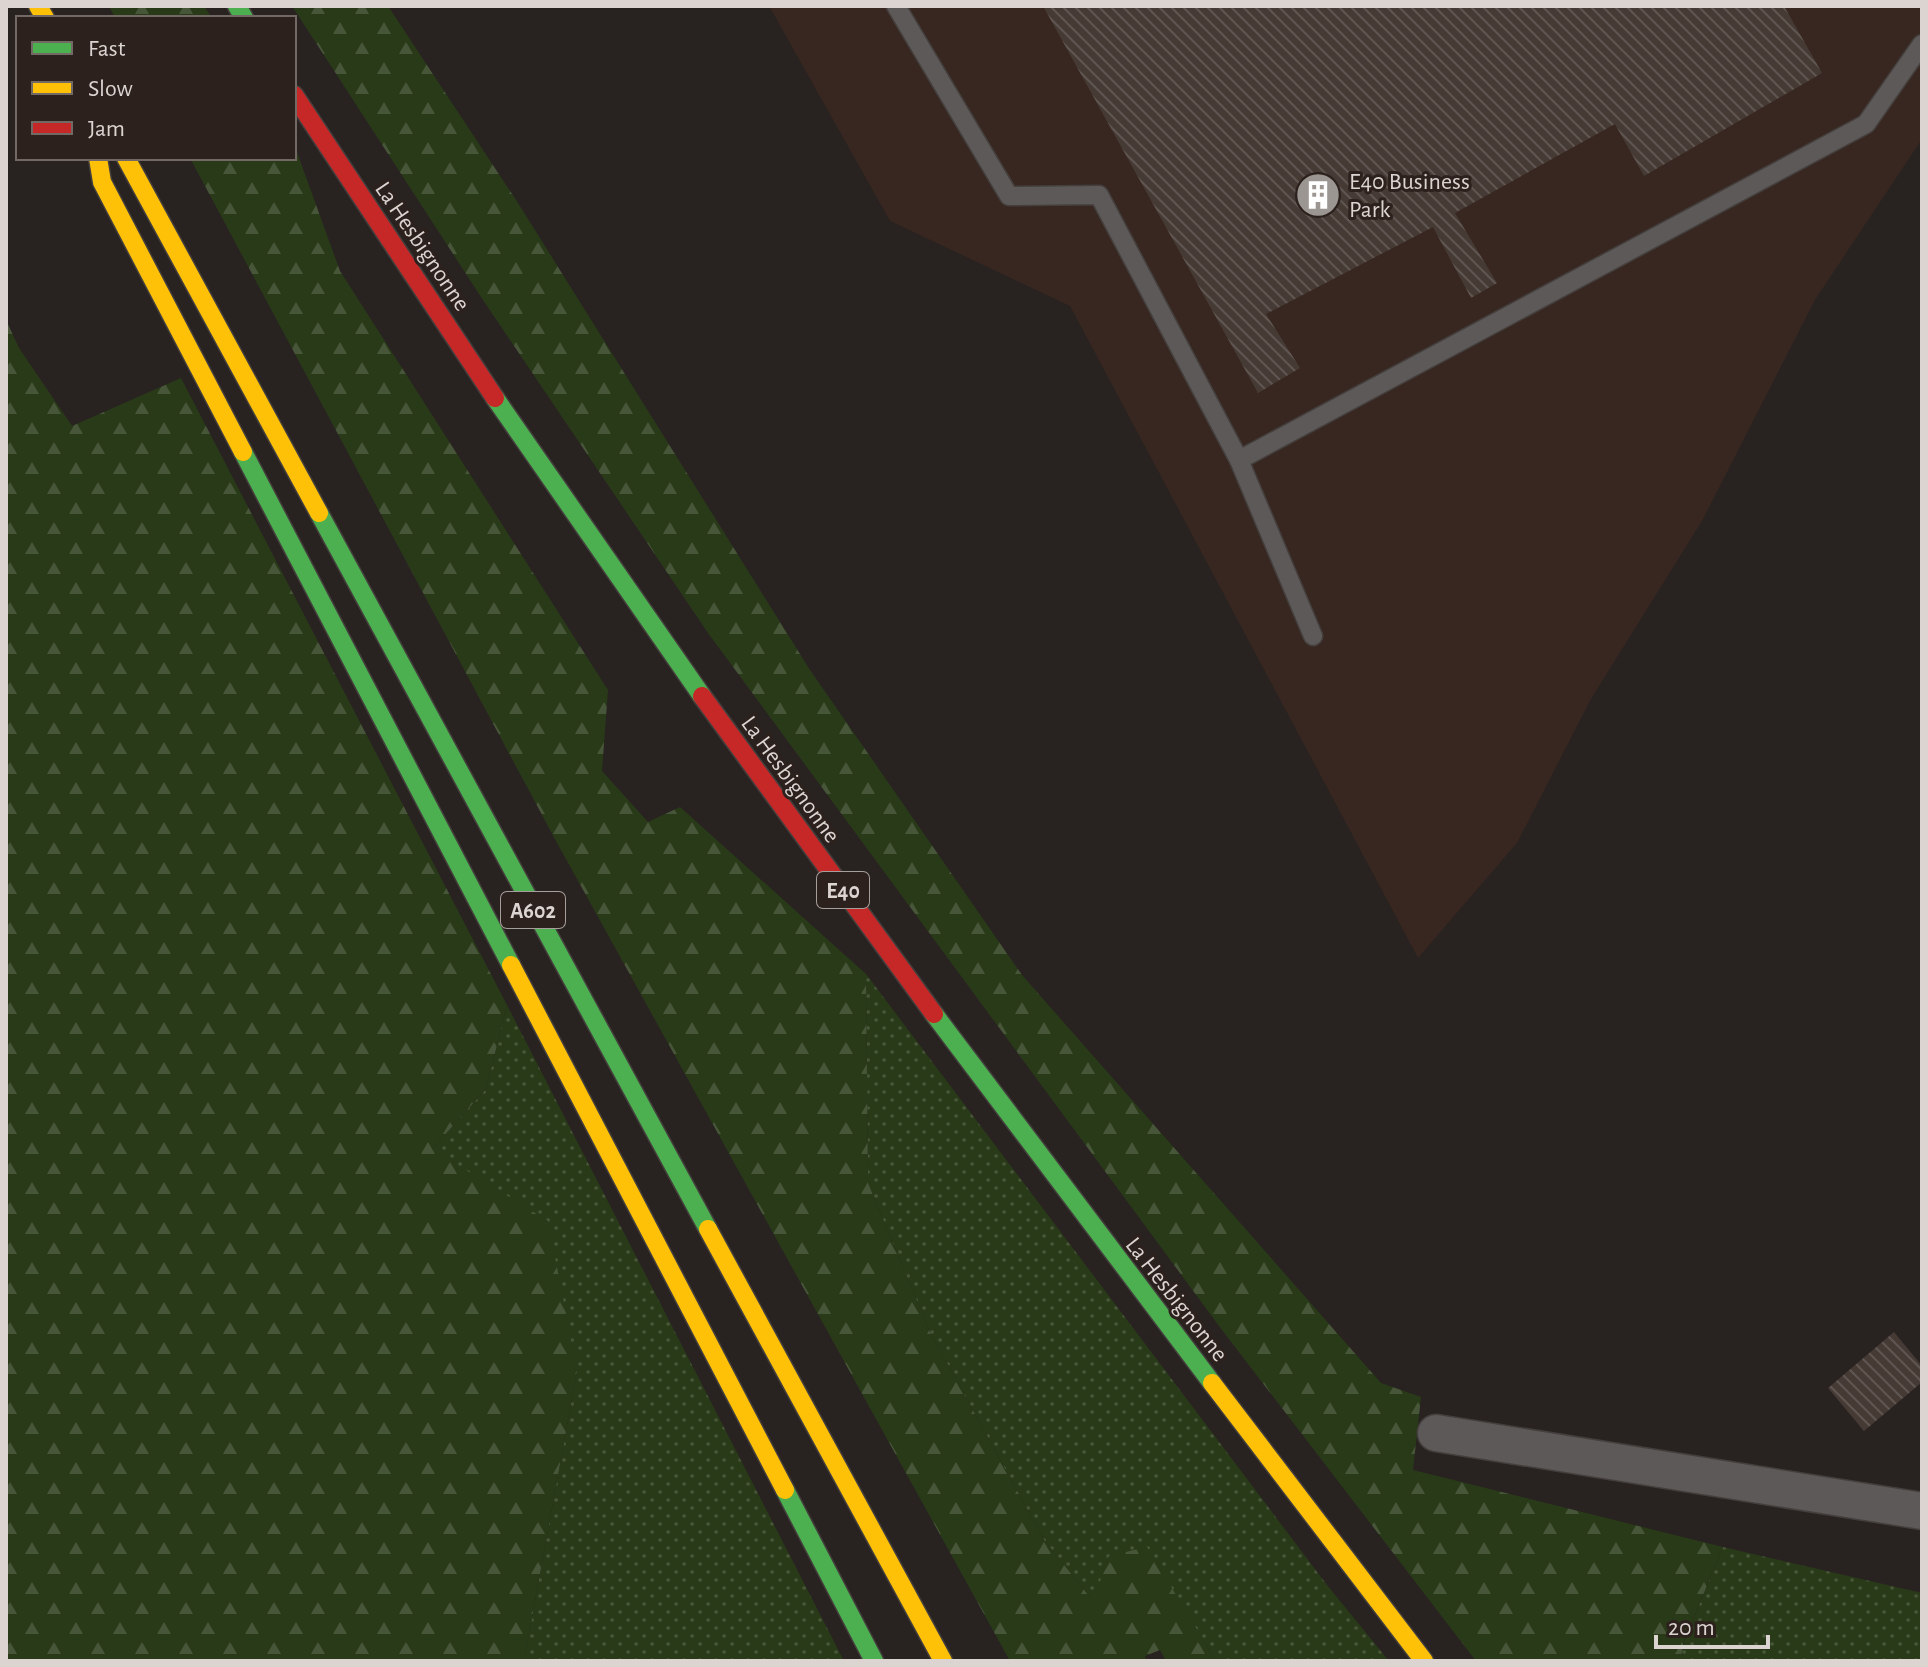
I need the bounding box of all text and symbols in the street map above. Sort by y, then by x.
legend [16,16,296,160]
text: Fast [88,37,126,61]
text: Slow [88,77,133,101]
text: Jam [88,117,125,141]
place label: E40 Business Park [1349,170,1470,222]
building icon: E40 Business Park [1294,171,1342,219]
street label: La Hesbignonne [370,178,474,316]
street label: La Hesbignonne [736,712,844,847]
road number: E40 [817,872,869,908]
road number: A602 [501,892,565,928]
street label: La Hesbignonne [1120,1233,1232,1366]
scale bar [1656,1599,1768,1649]
text: 20 m [1668,1616,1715,1640]

